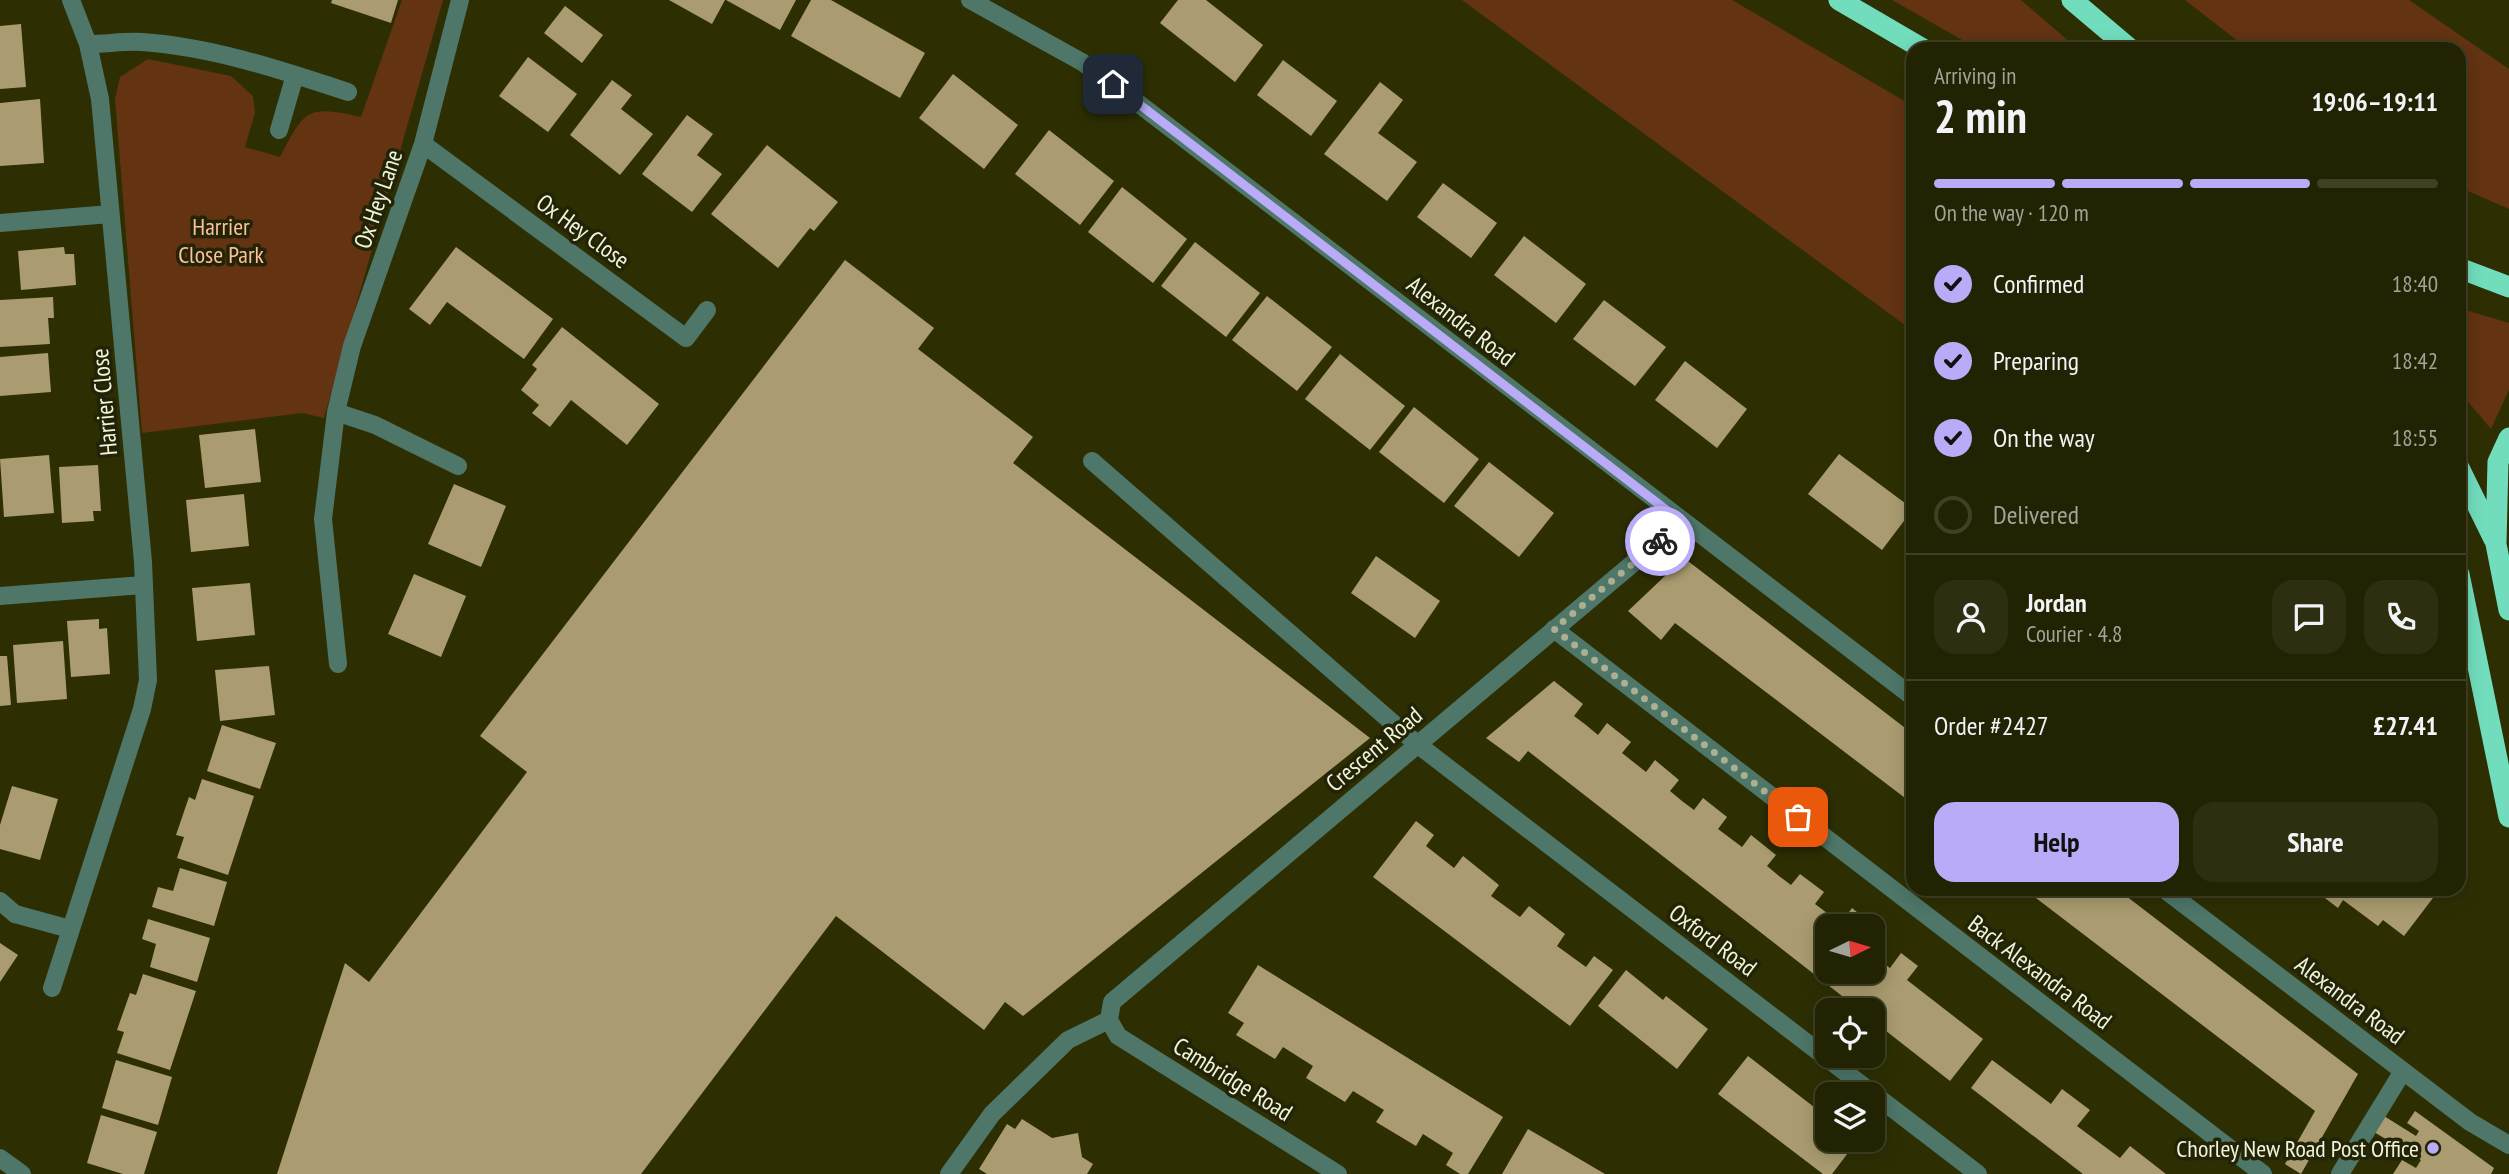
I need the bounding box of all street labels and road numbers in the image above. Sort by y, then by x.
street label: Ox Hey Lane [347,146,409,252]
street label: Ox Hey Close [530,187,636,275]
street label: Alexandra Road [1401,269,1521,373]
street label: Harrier Close [84,347,124,457]
street label: Crescent Road [1319,700,1429,798]
street label: Oxford Road [1663,897,1763,983]
street label: Back Alexandra Road [1962,908,2118,1036]
street label: Alexandra Road [2289,949,2411,1051]
street label: Cambridge Road [1168,1030,1298,1128]

